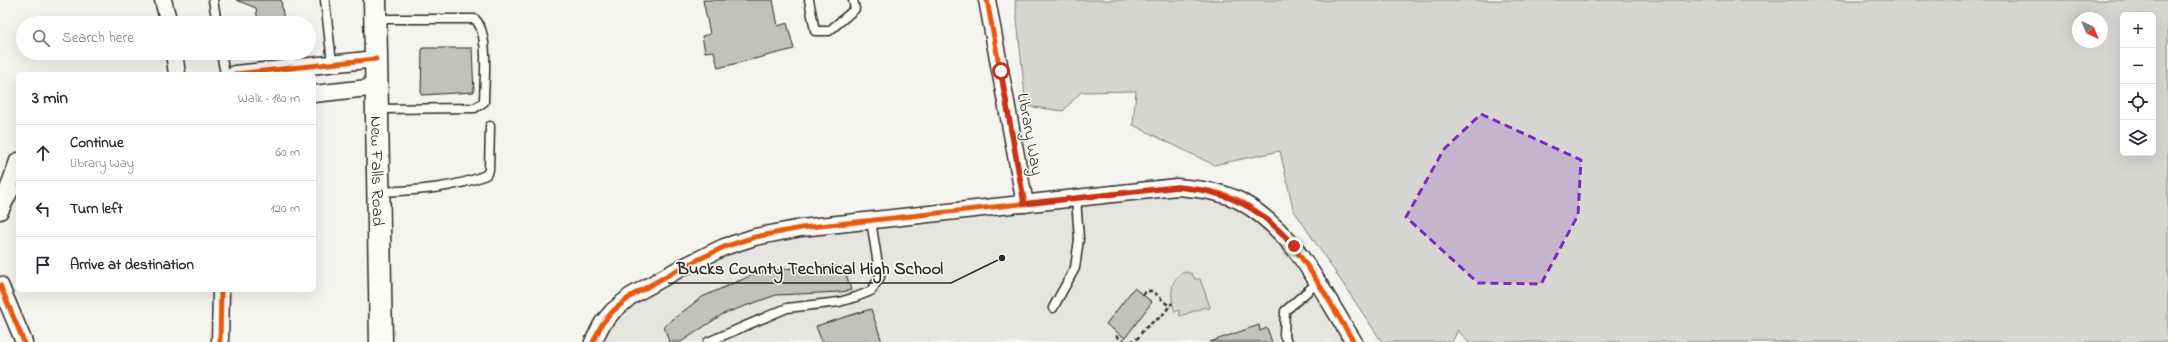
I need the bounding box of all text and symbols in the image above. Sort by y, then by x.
north arrow [2072,12,2108,48]
map controls [2120,12,2156,156]
button: + [2120,12,2156,48]
search box [16,16,316,60]
icon: search [30,27,52,49]
text: Search here [62,27,134,49]
button: − [2120,48,2156,84]
route start [992,62,1010,80]
button: locate [2120,84,2156,120]
text: 3 min [32,86,68,111]
text: Walk · 180 m [238,89,300,108]
street label: Library Way [1009,91,1049,178]
street label: New Falls Road [363,116,390,227]
button: layers [2120,120,2156,156]
text: Continue [70,132,124,154]
icon: ahead [32,142,54,164]
text: 60 m [275,143,300,162]
text: Library Way [70,154,134,173]
icon: left [32,198,54,220]
text: Turn left [70,198,123,220]
text: 120 m [270,199,300,218]
route end [1285,237,1303,255]
callout: Bucks County Technical High School [668,253,951,283]
icon: arrive [32,254,54,276]
text: Arrive at destination [70,254,194,276]
text: Bucks County Technical High School [676,257,943,284]

